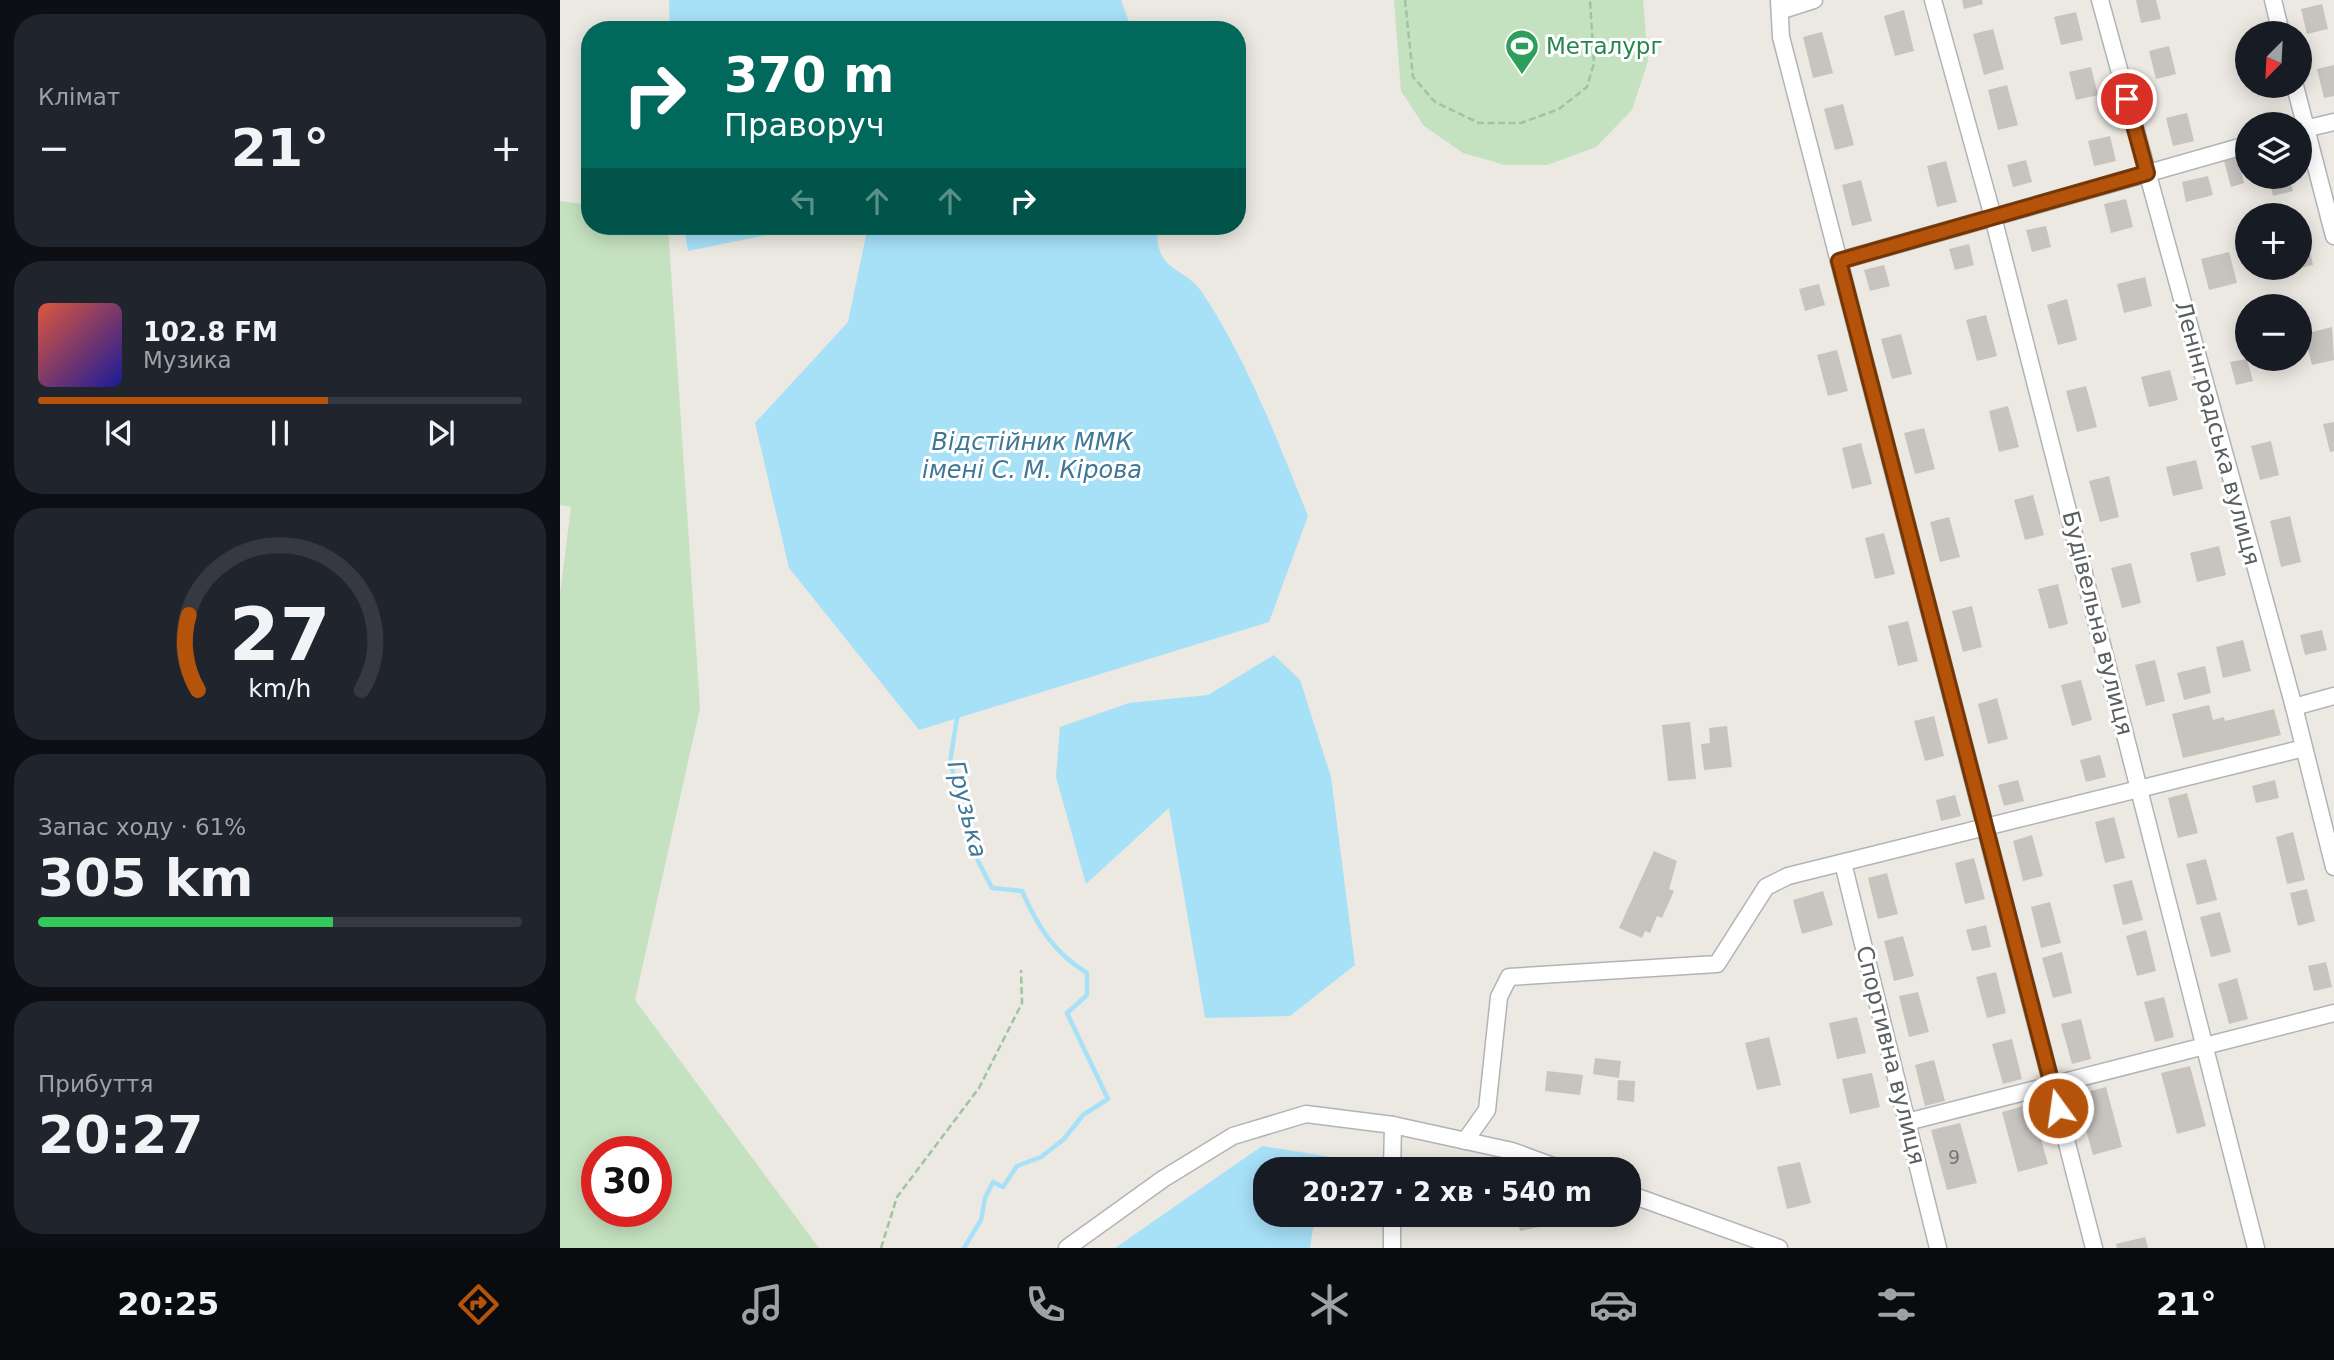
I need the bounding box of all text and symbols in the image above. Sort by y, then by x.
north arrow [2235,21,2312,98]
map controls [2235,21,2312,371]
sports icon: Металург [1503,27,1541,76]
place label: Металург [1546,33,1662,59]
text: 370 m [724,47,894,104]
icon: right [609,49,700,140]
pin [2097,69,2157,129]
icon: arrive [2108,80,2146,118]
text: Клімат [38,84,120,110]
text: Праворуч [724,106,885,144]
button: layers [2235,112,2312,189]
text: 21° [231,118,329,178]
text: − [38,126,70,170]
text: + [490,126,522,170]
icon: left [785,182,823,220]
icon: ahead [858,182,896,220]
icon: ahead [931,182,969,220]
icon: right [1004,182,1042,220]
button: + [2235,203,2312,280]
button: − [2235,294,2312,371]
street label: Ленінградська вулиця [2170,298,2266,568]
text: 102.8 FM [143,317,278,347]
text: Музика [143,347,232,373]
icon: previous [100,414,138,452]
icon: pause [261,414,299,452]
icon: next [422,414,460,452]
water label: Відстійник ММК імені С. М. Кірова [922,428,1142,484]
street label: Будівельна вулиця [2058,508,2138,738]
text: 27 [229,592,331,677]
text: km/h [248,674,312,703]
water label: Грузька [941,758,993,860]
text: Запас ходу · 61% [38,814,246,840]
text: 305 km [38,848,253,908]
street label: Спортивна вулиця [1851,943,1931,1167]
text: Прибуття [38,1071,153,1097]
position arrow [2021,1071,2095,1145]
text: 20:27 [38,1105,204,1165]
speed limit sign: 30 [581,1136,672,1227]
house number: 9 [1948,1146,1960,1168]
text: 20:27 · 2 хв · 540 m [1302,1177,1592,1207]
icon: directions [454,1280,503,1329]
icon: music [738,1280,787,1329]
icon: phone [1021,1280,1070,1329]
icon: climate [1305,1280,1354,1329]
icon: car [1589,1280,1638,1329]
icon: filters [1872,1280,1921,1329]
text: 20:25 [117,1285,219,1323]
text: 21° [2156,1285,2217,1323]

